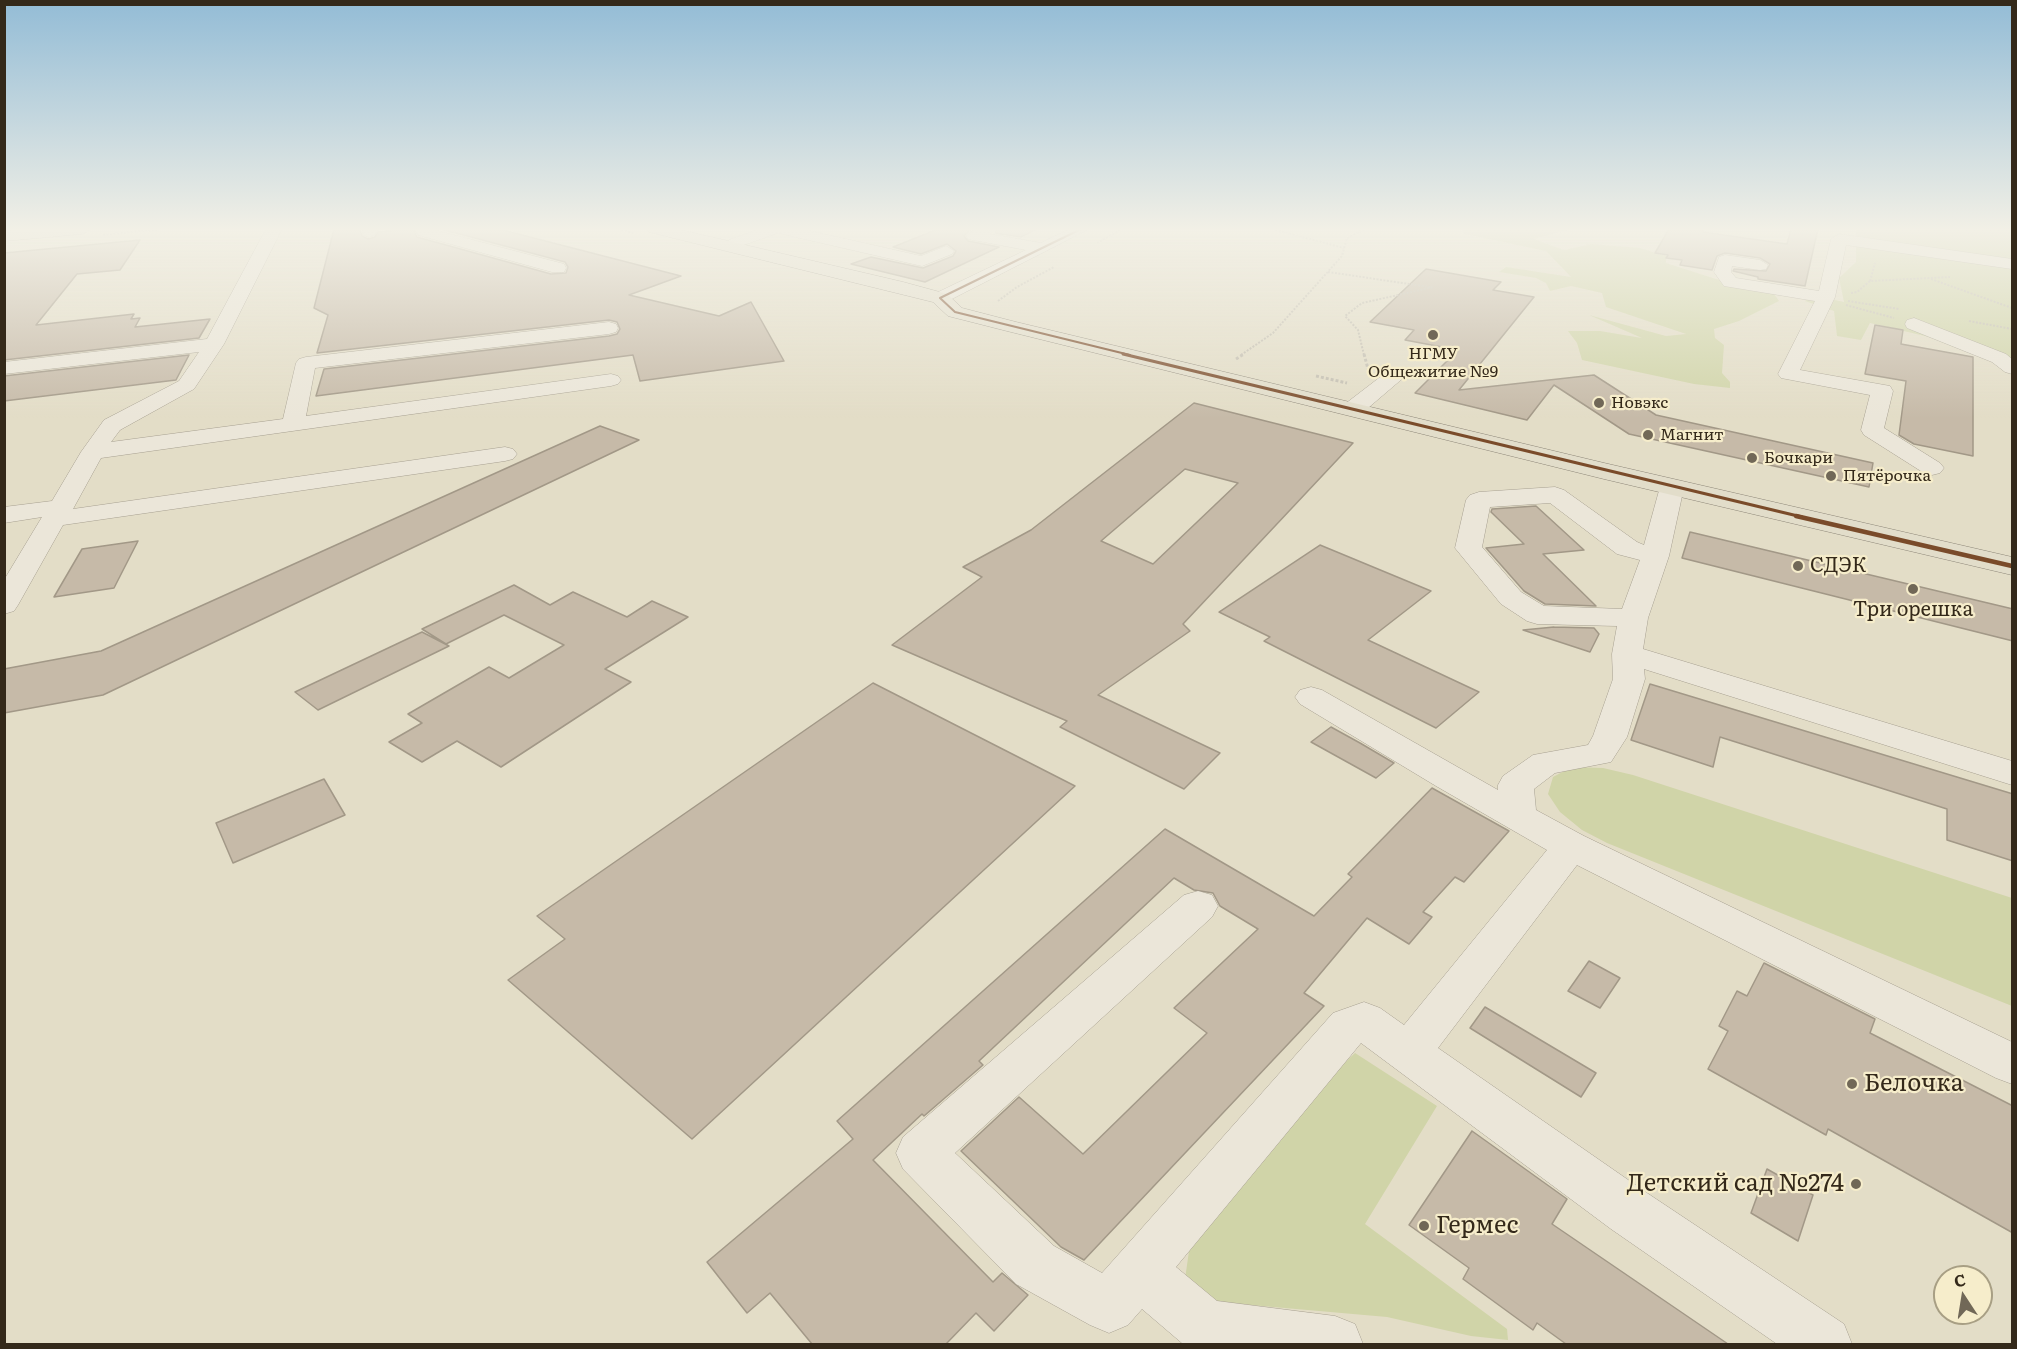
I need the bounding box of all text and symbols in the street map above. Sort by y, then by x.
marker: НГМУ Общежитие №9 [1426,328,1440,342]
place label: НГМУ Общежитие №9 [1368,344,1498,382]
place label: Новэкс [1611,393,1668,413]
marker: Новэкс [1592,396,1606,410]
place label: Магнит [1660,425,1724,445]
marker: Магнит [1641,428,1655,442]
place label: Бочкари [1764,448,1833,468]
marker: Бочкари [1745,451,1759,465]
place label: Пятёрочка [1843,466,1931,486]
marker: Пятёрочка [1824,469,1838,483]
place label: СДЭК [1810,554,1866,578]
marker: СДЭК [1791,559,1805,573]
marker: Три орешка [1906,582,1920,596]
place label: Три орешка [1853,598,1973,622]
place label: Белочка [1864,1070,1964,1098]
marker: Белочка [1845,1077,1859,1091]
place label: Детский сад №274 [1627,1170,1844,1198]
marker: Детский сад №274 [1849,1177,1863,1191]
place label: Гермес [1436,1212,1518,1240]
marker: Гермес [1417,1219,1431,1233]
north arrow [1933,1265,1993,1325]
text: С [1952,1266,1968,1292]

